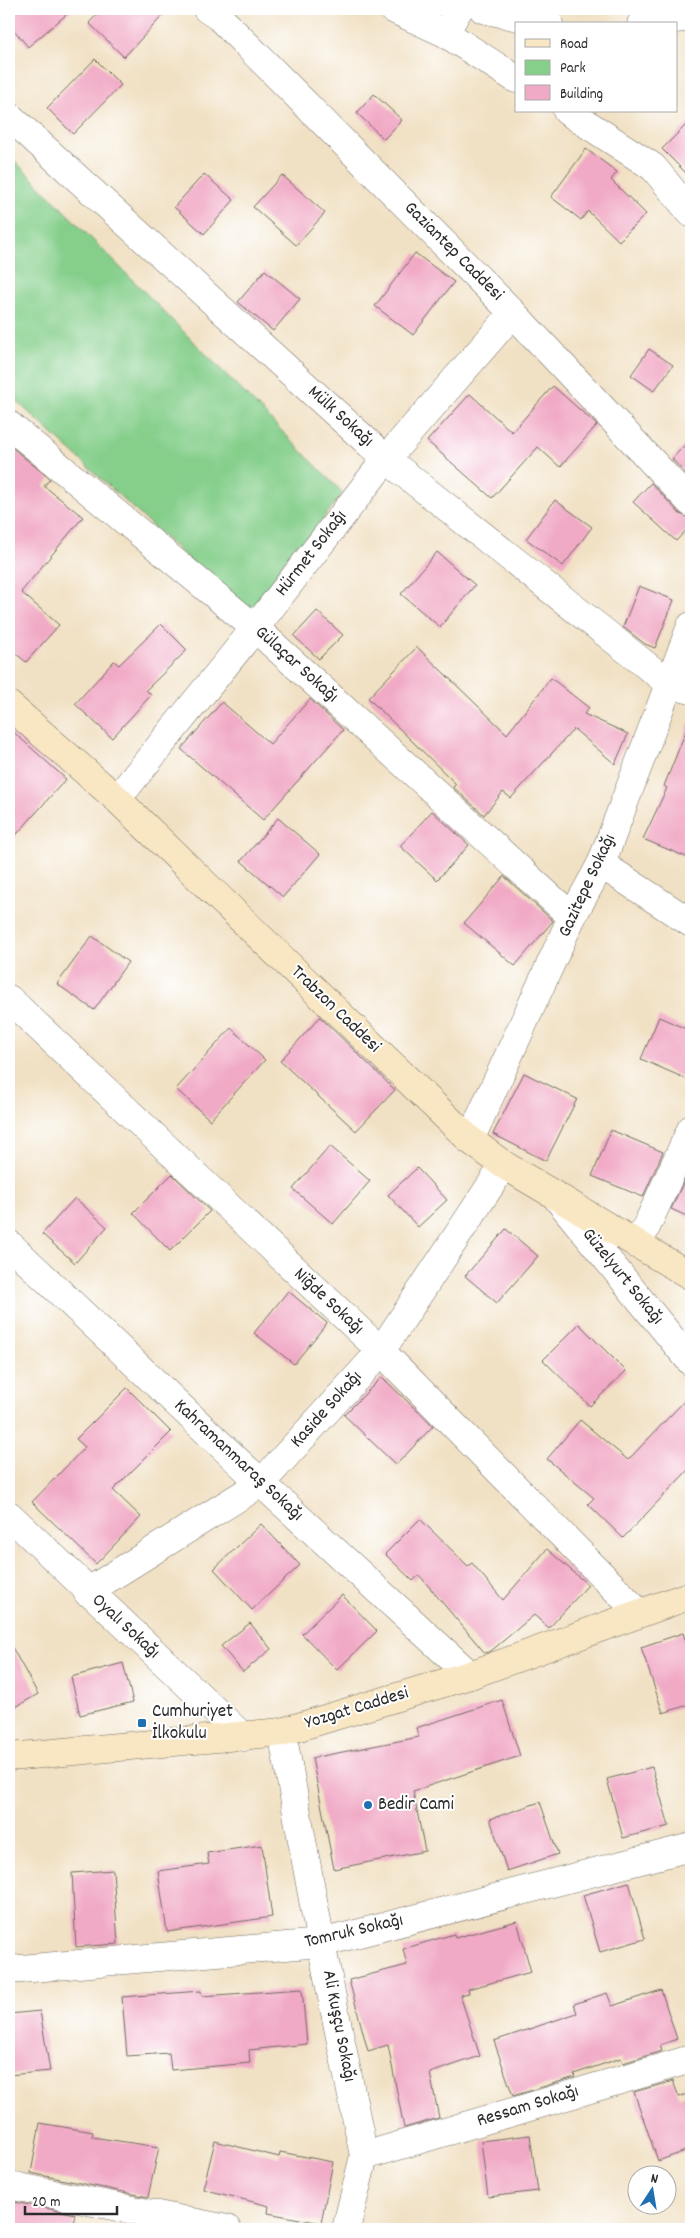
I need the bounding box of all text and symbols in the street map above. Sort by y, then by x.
legend [515,22,678,112]
text: Road [560,34,588,56]
text: Park [560,58,586,80]
text: Building [560,84,603,106]
street label: Gaziantep Caddesi [397,196,509,308]
street label: Mülk Sokağı [301,380,379,454]
street label: Hürmet Sokağı [270,505,354,603]
street label: Gülaçar Sokağı [248,620,344,710]
street label: Gazitepe Sokağı [552,830,624,942]
street label: Trabzon Caddesi [284,960,387,1061]
street label: Güzelyurt Sokağı [575,1223,669,1331]
street label: Niğde Sokağı [287,1262,369,1342]
street label: Kaside Sokağı [285,1365,369,1455]
street label: Kahramanmaraş Sokağı [167,1394,309,1528]
street label: Oyalı Sokağı [85,1588,165,1666]
street label: Yozgat Caddesi [302,1680,413,1738]
place label: Cumhuriyet İlkokulu [152,1699,233,1748]
marker: Cumhuriyet İlkokulu [136,1717,148,1729]
place label: Bedir Cami [378,1792,455,1819]
marker: Bedir Cami [362,1799,374,1811]
street label: Tomruk Sokağı [302,1908,406,1956]
street label: Ali Kuşçu Sokağı [314,1968,362,2084]
street label: Ressam Sokağı [474,2079,582,2135]
north arrow [628,2166,678,2216]
text: N [649,2169,660,2190]
scale bar [25,2183,118,2215]
text: 20 m [32,2192,60,2214]

